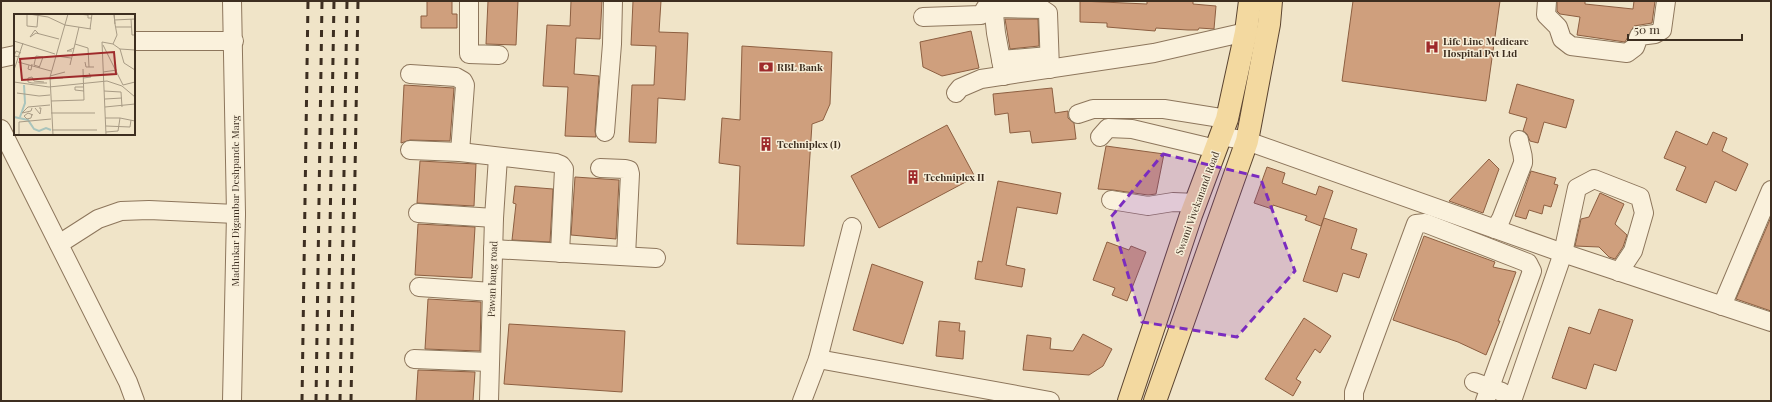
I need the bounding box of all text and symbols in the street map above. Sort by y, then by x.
inset map [14,14,135,135]
scale bar [1628,16,1742,42]
text: 50 m [1634,21,1660,37]
place label: Life Line Medicare Hospital Pvt Ltd [1443,34,1529,60]
hospital icon: Life Line Medicare Hospital Pvt Ltd [1424,39,1440,55]
bank icon: RBL Bank [758,59,774,75]
place label: RBL Bank [777,60,823,74]
street label: Madhukar Digambar Deshpande Marg [228,115,242,286]
building icon: Techniplex (I) [758,136,774,152]
place label: Techniplex (I) [777,137,841,151]
street label: Swami Vivekanand Road [1172,149,1222,257]
building icon: Techniplex II [905,169,921,185]
place label: Techniplex II [924,170,985,184]
street label: Pawan baug road [484,240,500,317]

